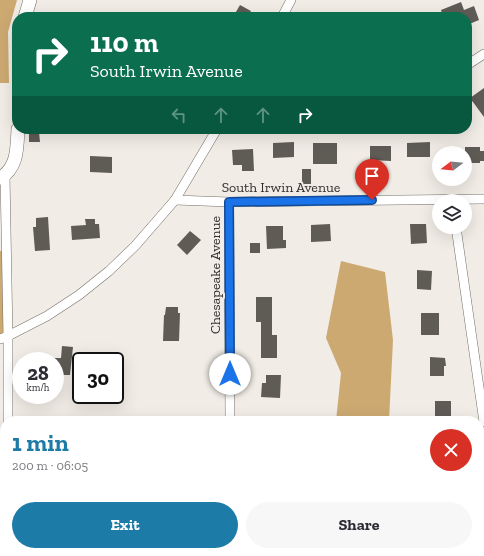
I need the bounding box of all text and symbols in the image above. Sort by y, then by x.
text: 110 m [90,26,159,59]
icon: right [24,28,76,80]
text: South Irwin Avenue [90,60,243,82]
icon: left [168,104,190,126]
icon: ahead [210,104,232,126]
icon: ahead [252,104,274,126]
icon: right [294,104,316,126]
north arrow [432,146,472,186]
map controls [432,146,472,234]
pin [355,159,389,200]
icon: arrive [361,165,383,187]
street label: South Irwin Avenue [222,179,341,196]
button: layers [432,194,472,234]
street label: Chesapeake Avenue [207,216,224,334]
speed limit sign: 30 [72,352,124,404]
position arrow [209,353,251,395]
text: 28 [27,361,49,385]
text: km/h [27,382,49,394]
text: 1 min [12,428,69,457]
button: close [430,429,472,471]
text: 200 m · 06:05 [12,458,88,473]
button: Exit [12,502,238,548]
button: Share [246,502,472,548]

